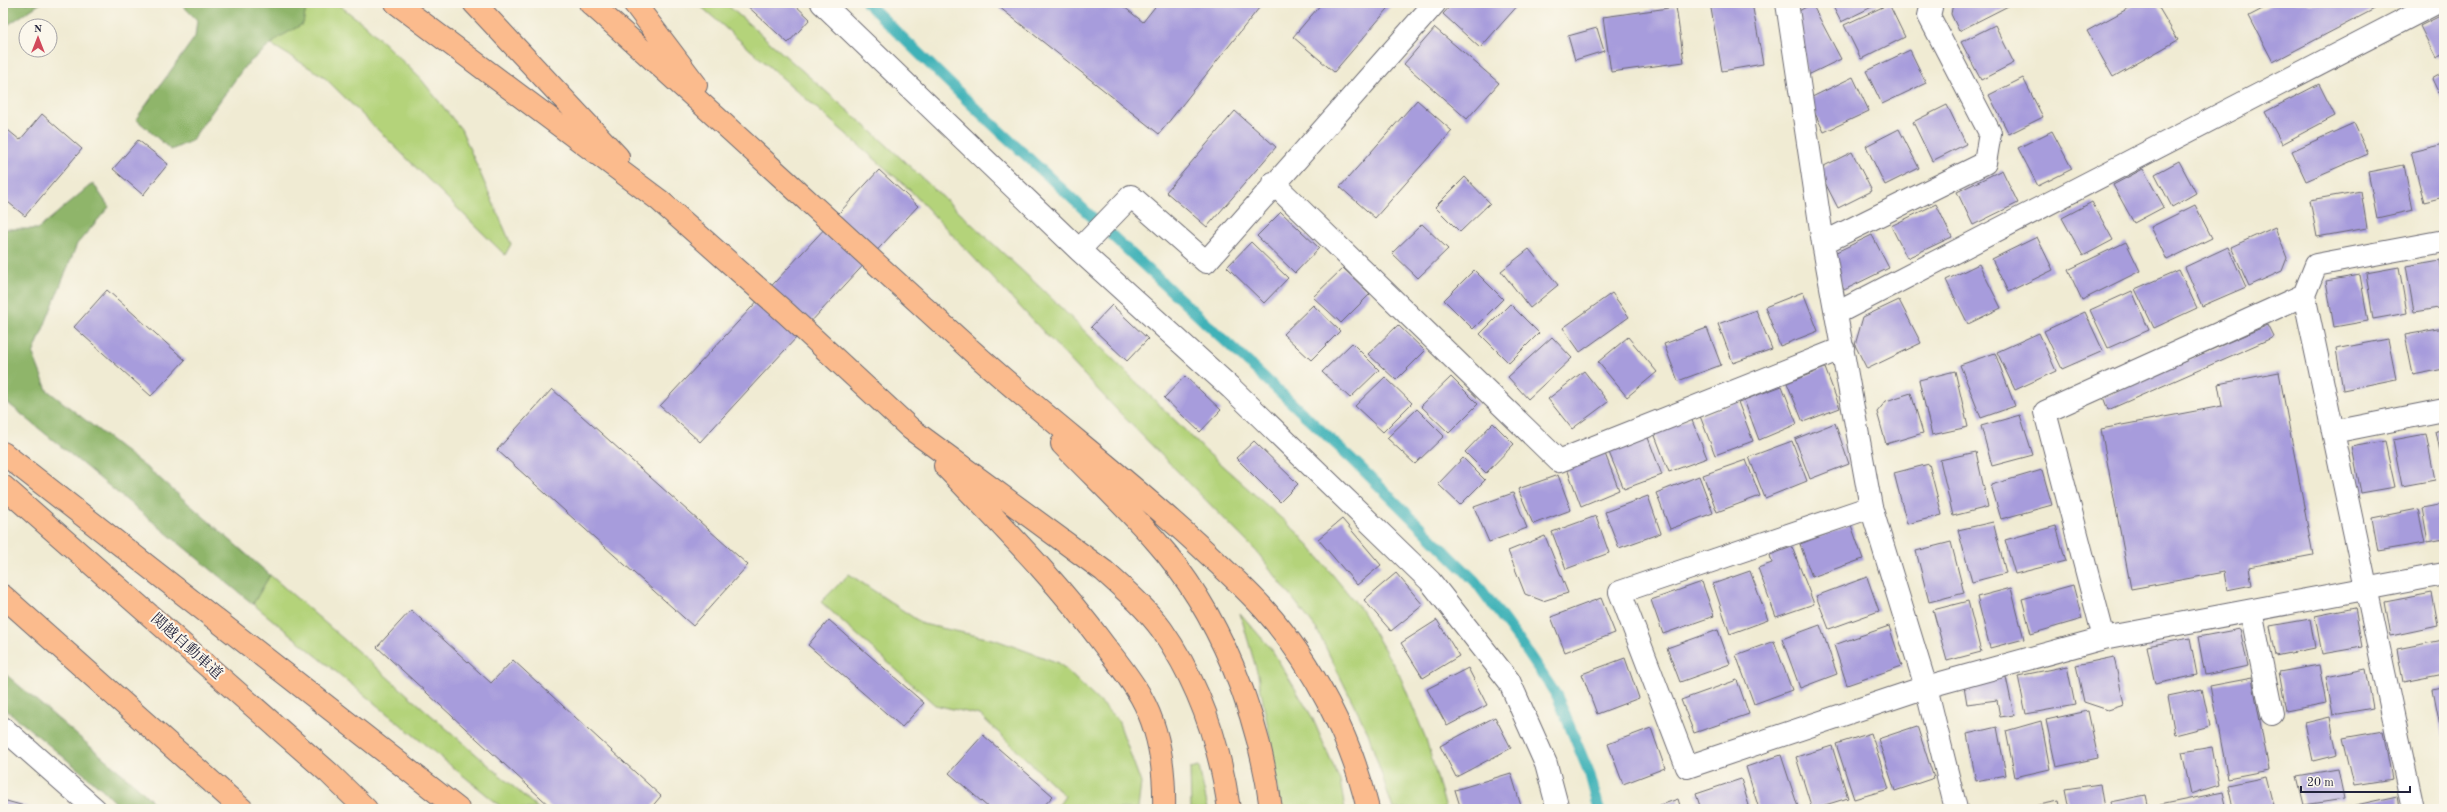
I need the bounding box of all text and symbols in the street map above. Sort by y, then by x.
north arrow [18,18,58,58]
text: N [34,24,43,35]
street label: 関越自動車道 [148,610,226,683]
scale bar [2301,768,2410,794]
text: 20 m [2307,777,2334,789]

